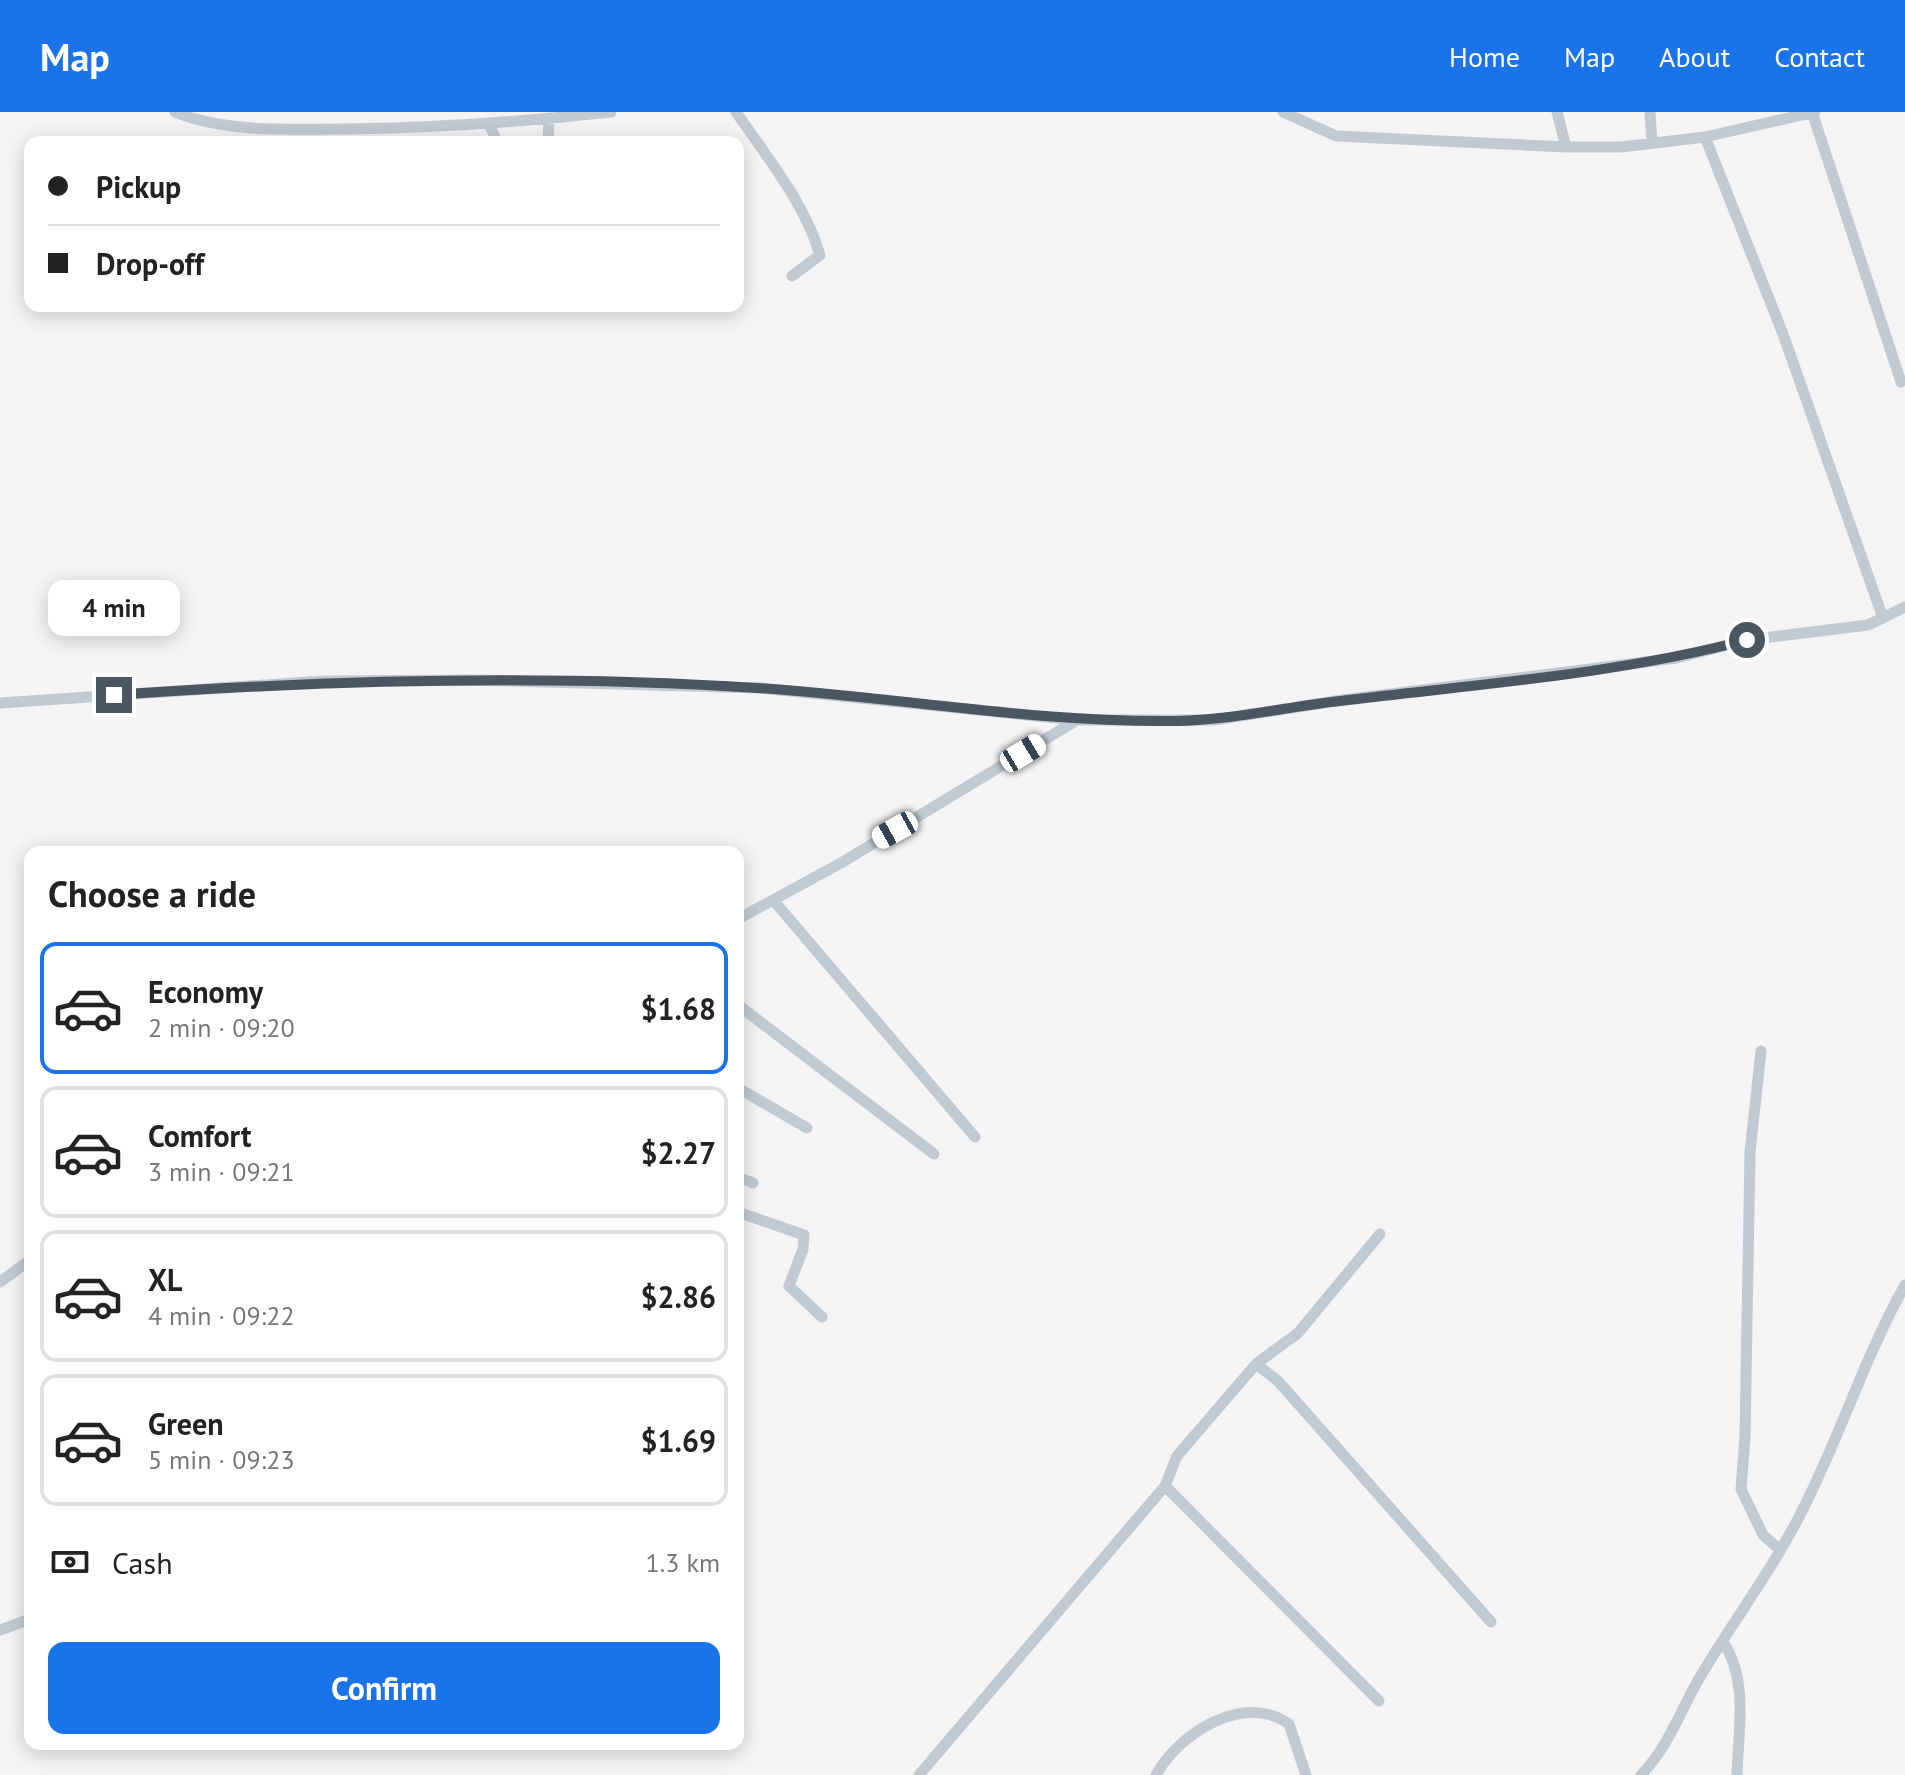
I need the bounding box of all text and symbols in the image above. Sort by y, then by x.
text: Map [40,32,110,81]
text: Home [1449,38,1520,75]
text: Map [1564,38,1615,75]
text: About [1659,38,1730,75]
text: Contact [1774,38,1865,75]
text: Pickup [96,167,181,206]
text: Drop-off [96,244,204,283]
callout: 4 min [48,579,180,635]
text: 4 min [82,591,146,624]
route start [1729,622,1765,658]
route end [96,677,132,713]
car [996,730,1050,776]
car [868,808,922,852]
text: Choose a ride [48,870,256,917]
icon: car [52,972,124,1044]
text: Economy [148,972,263,1011]
text: $1.68 [641,989,716,1028]
text: 2 min · 09:20 [148,1011,295,1044]
icon: car [52,1116,124,1188]
text: Comfort [148,1116,251,1155]
text: $2.27 [641,1133,716,1172]
text: 3 min · 09:21 [148,1155,295,1188]
icon: car [52,1260,124,1332]
text: XL [148,1260,182,1299]
text: $2.86 [641,1277,716,1316]
text: 4 min · 09:22 [148,1299,295,1332]
icon: car [52,1404,124,1476]
text: Green [148,1404,223,1443]
text: $1.69 [641,1421,716,1460]
text: 5 min · 09:23 [148,1443,295,1476]
icon: cash [48,1540,92,1584]
text: Cash [112,1543,173,1582]
text: 1.3 km [646,1546,720,1579]
button: Confirm [48,1642,720,1734]

